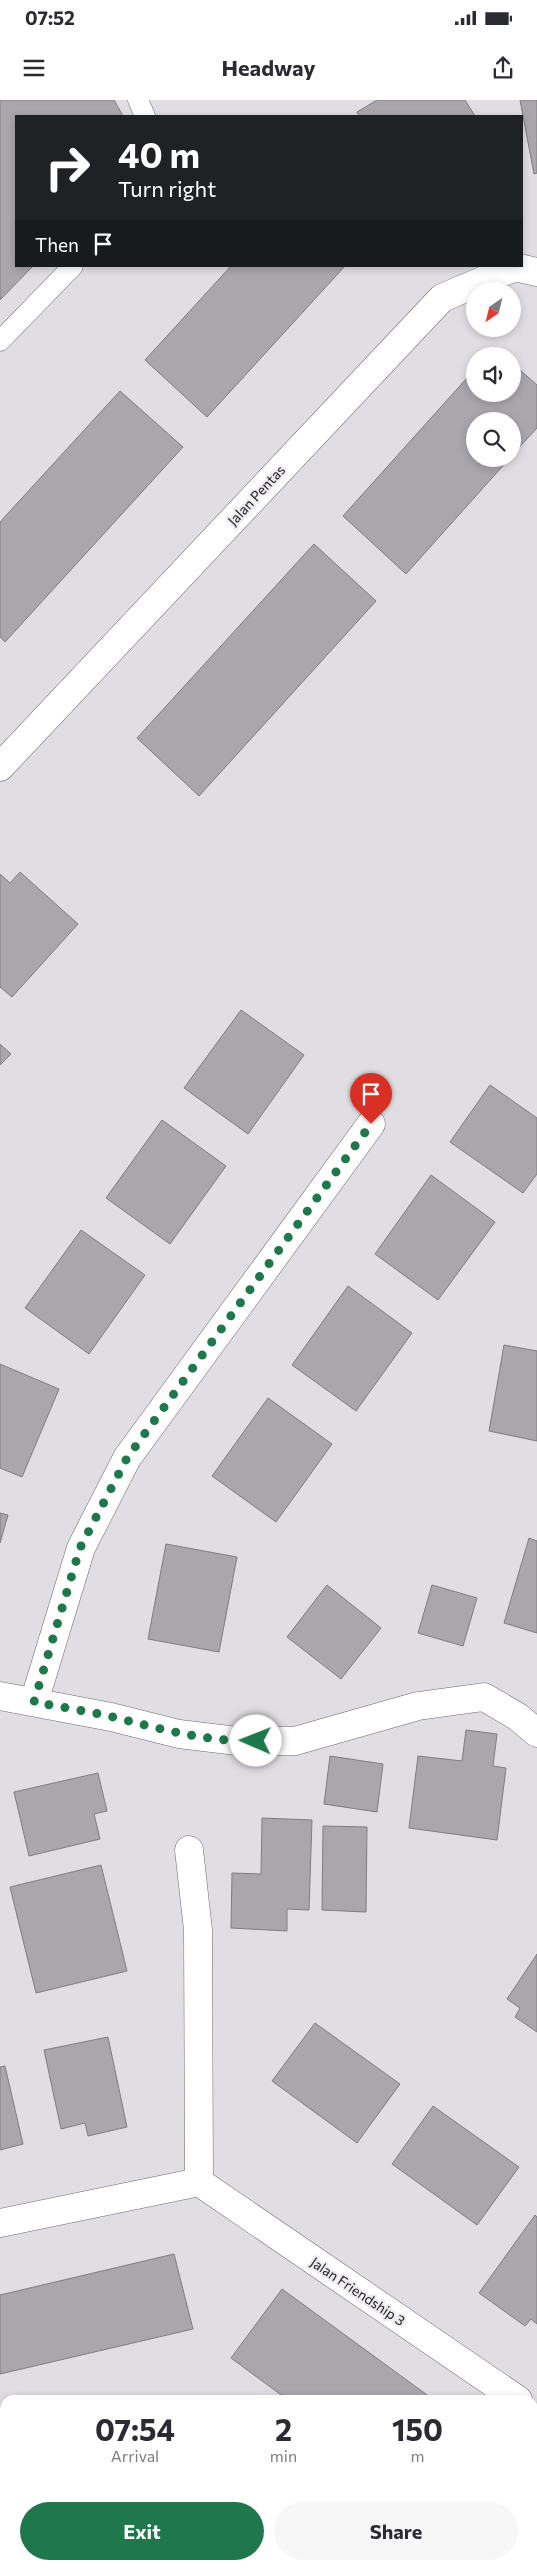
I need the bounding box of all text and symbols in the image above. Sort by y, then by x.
text: 07:52 [25,6,75,29]
icon: menu [20,54,48,82]
text: Headway [222,54,315,81]
icon: share [489,54,517,82]
text: 40 m [118,132,200,175]
icon: right [35,135,100,200]
text: Turn right [118,175,216,202]
icon: arrive [89,230,117,258]
text: Then [35,233,79,256]
north arrow [466,282,521,338]
map controls [466,282,521,467]
button: sound [466,347,521,402]
button: search [466,412,521,467]
street label: Jalan Pentas [224,461,288,529]
pin [350,1073,392,1124]
icon: arrive [357,1080,385,1108]
position arrow [229,1714,281,1766]
street label: Jalan Friendship 3 [307,2253,409,2329]
text: 07:54 [95,2410,175,2447]
text: 2 [275,2410,292,2447]
text: 150 [392,2410,443,2447]
text: Arrival [111,2446,159,2465]
text: min [270,2446,297,2465]
text: m [411,2446,425,2465]
button: Exit [20,2502,264,2560]
button: Share [274,2502,518,2560]

